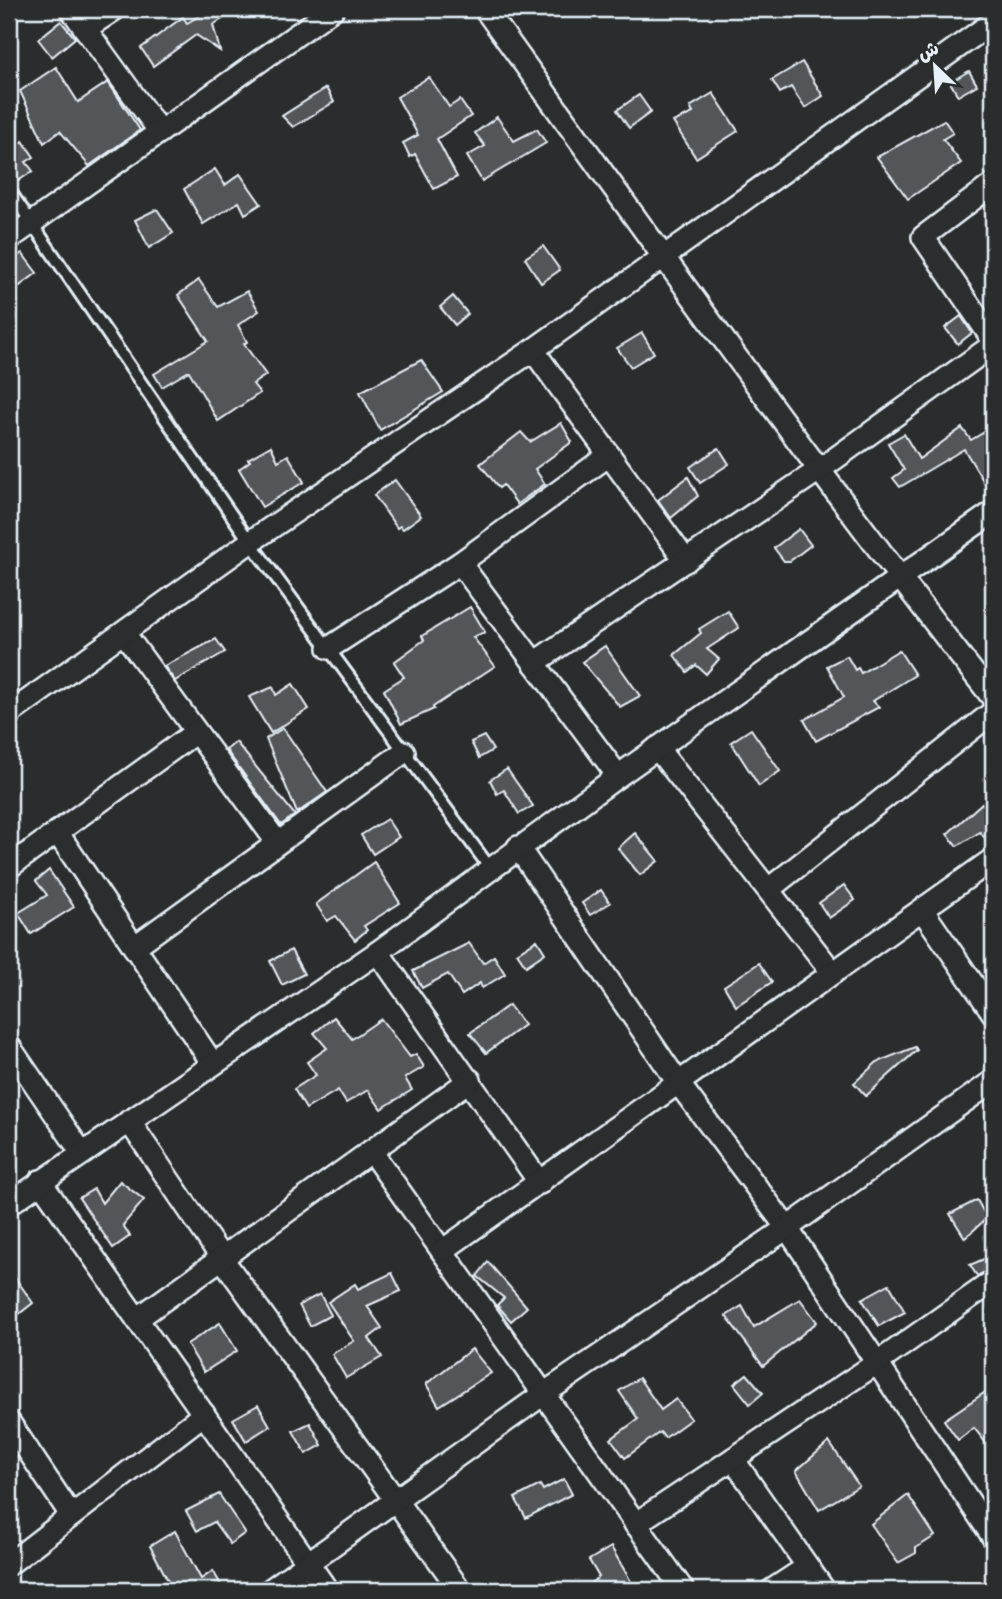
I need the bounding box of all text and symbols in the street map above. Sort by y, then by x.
north arrow [900,32,970,102]
text: ش [913,35,944,69]

